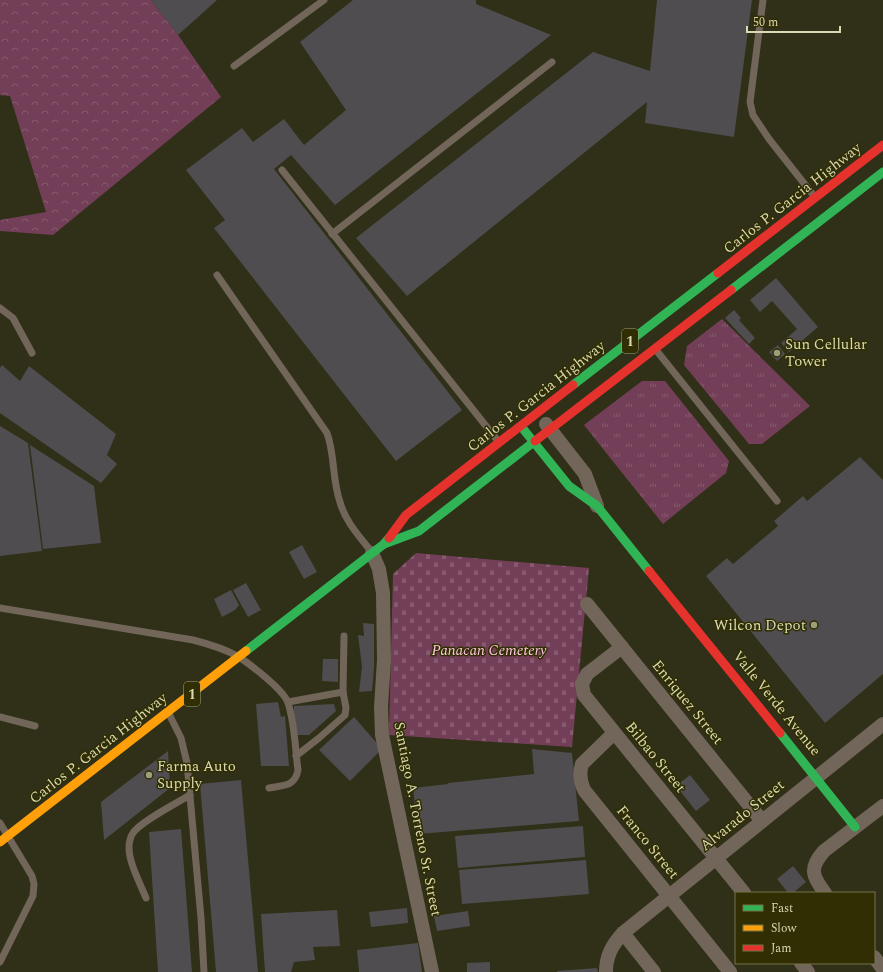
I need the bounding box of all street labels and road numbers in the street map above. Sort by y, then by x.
street label: Carlos P. Garcia Highway [718,137,867,260]
road number: 1 [622,329,638,353]
street label: Carlos P. Garcia Highway [462,335,611,458]
street label: Valle Verde Avenue [727,646,826,761]
street label: Enriquez Street [646,655,729,750]
road number: 1 [184,682,200,706]
street label: Carlos P. Garcia Highway [24,687,173,810]
street label: Bilbao Street [620,717,692,798]
street label: Santiago A. Torreno Sr. Street [387,720,448,918]
street label: Alvarado Street [695,774,790,857]
street label: Franco Street [611,800,685,884]

